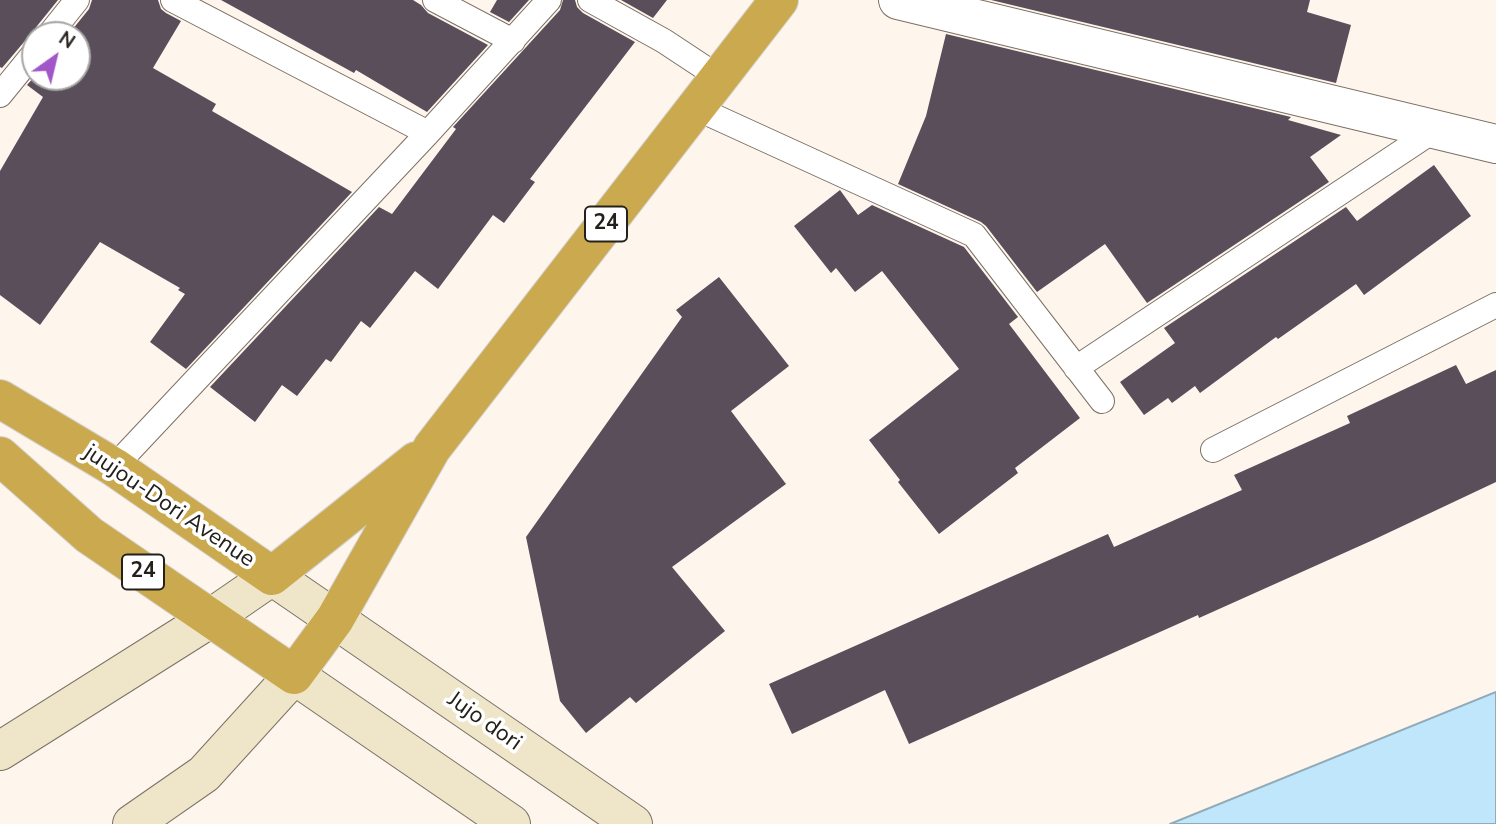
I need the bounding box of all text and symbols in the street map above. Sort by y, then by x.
north arrow [21,21,91,91]
text: N [53,25,80,55]
road number: 24 [585,206,627,242]
street label: juujou-Dori Avenue [78,440,260,574]
road number: 24 [122,554,164,590]
street label: Jujo dori [442,687,526,757]

